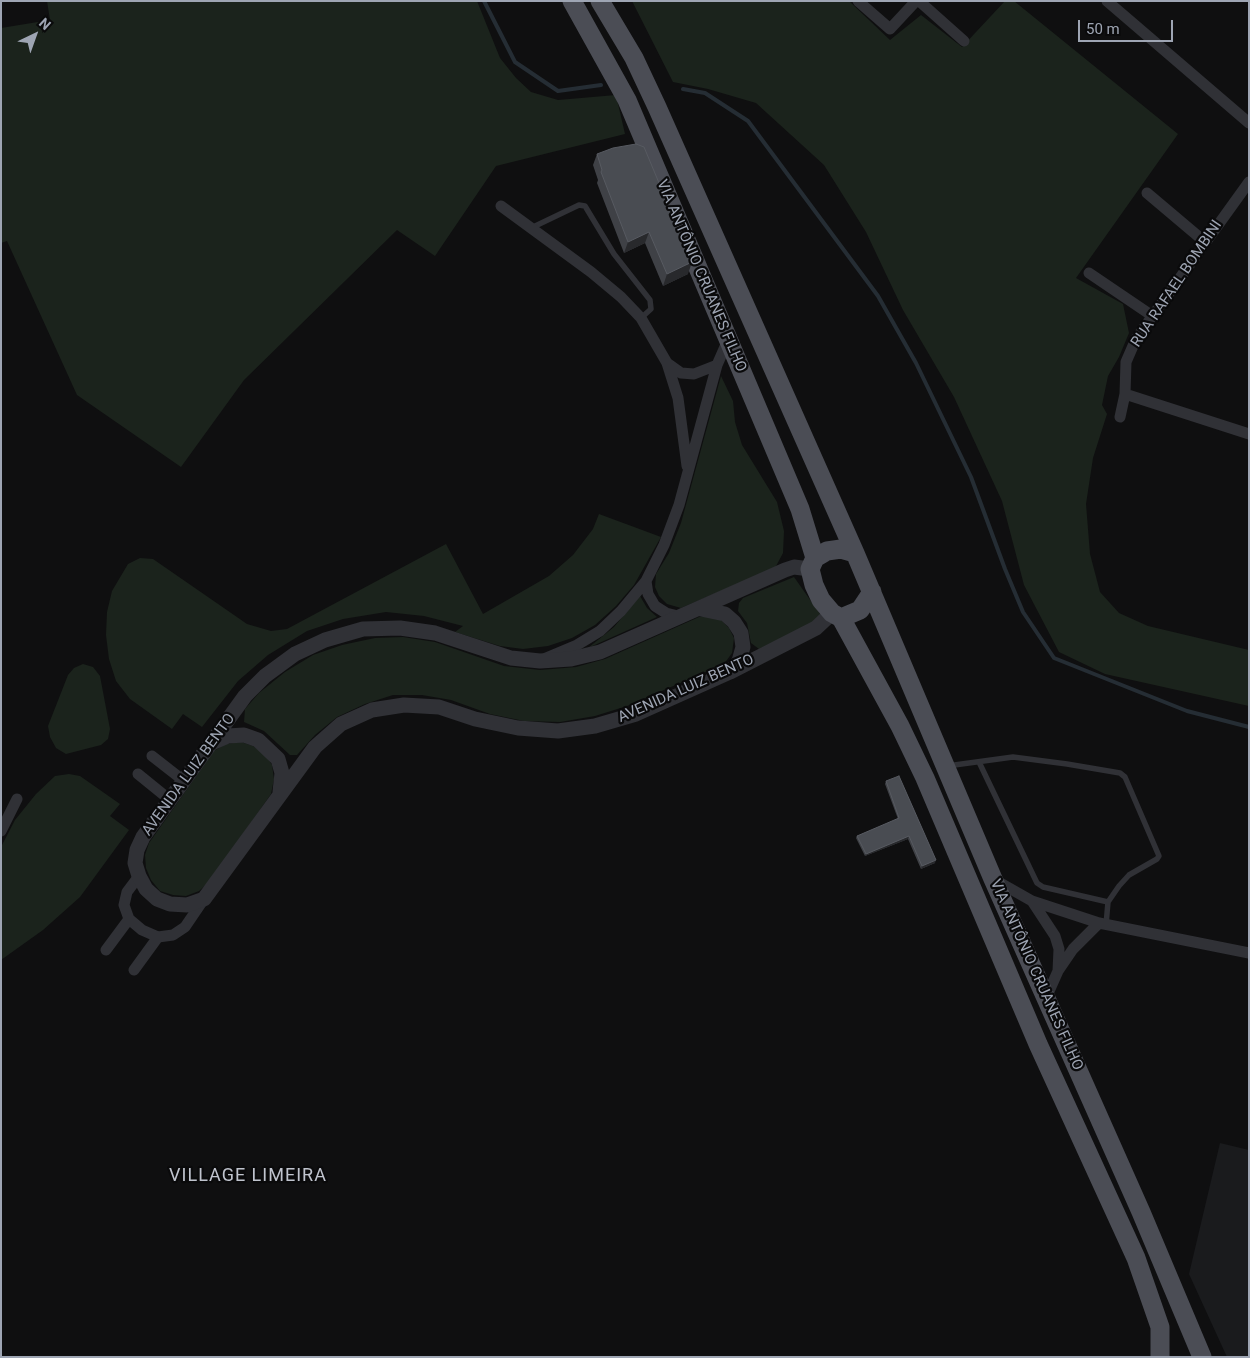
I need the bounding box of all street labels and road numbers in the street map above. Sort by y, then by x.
street label: VIA ANTÔNIO CRUANES FILHO [652,177,750,375]
street label: RUA RAFAEL BOMBINI [1128,217,1226,351]
street label: AVENIDA LUIZ BENTO [615,651,757,727]
street label: AVENIDA LUIZ BENTO [139,710,239,840]
street label: VIA ANTÔNIO CRUANES FILHO [986,877,1086,1073]

